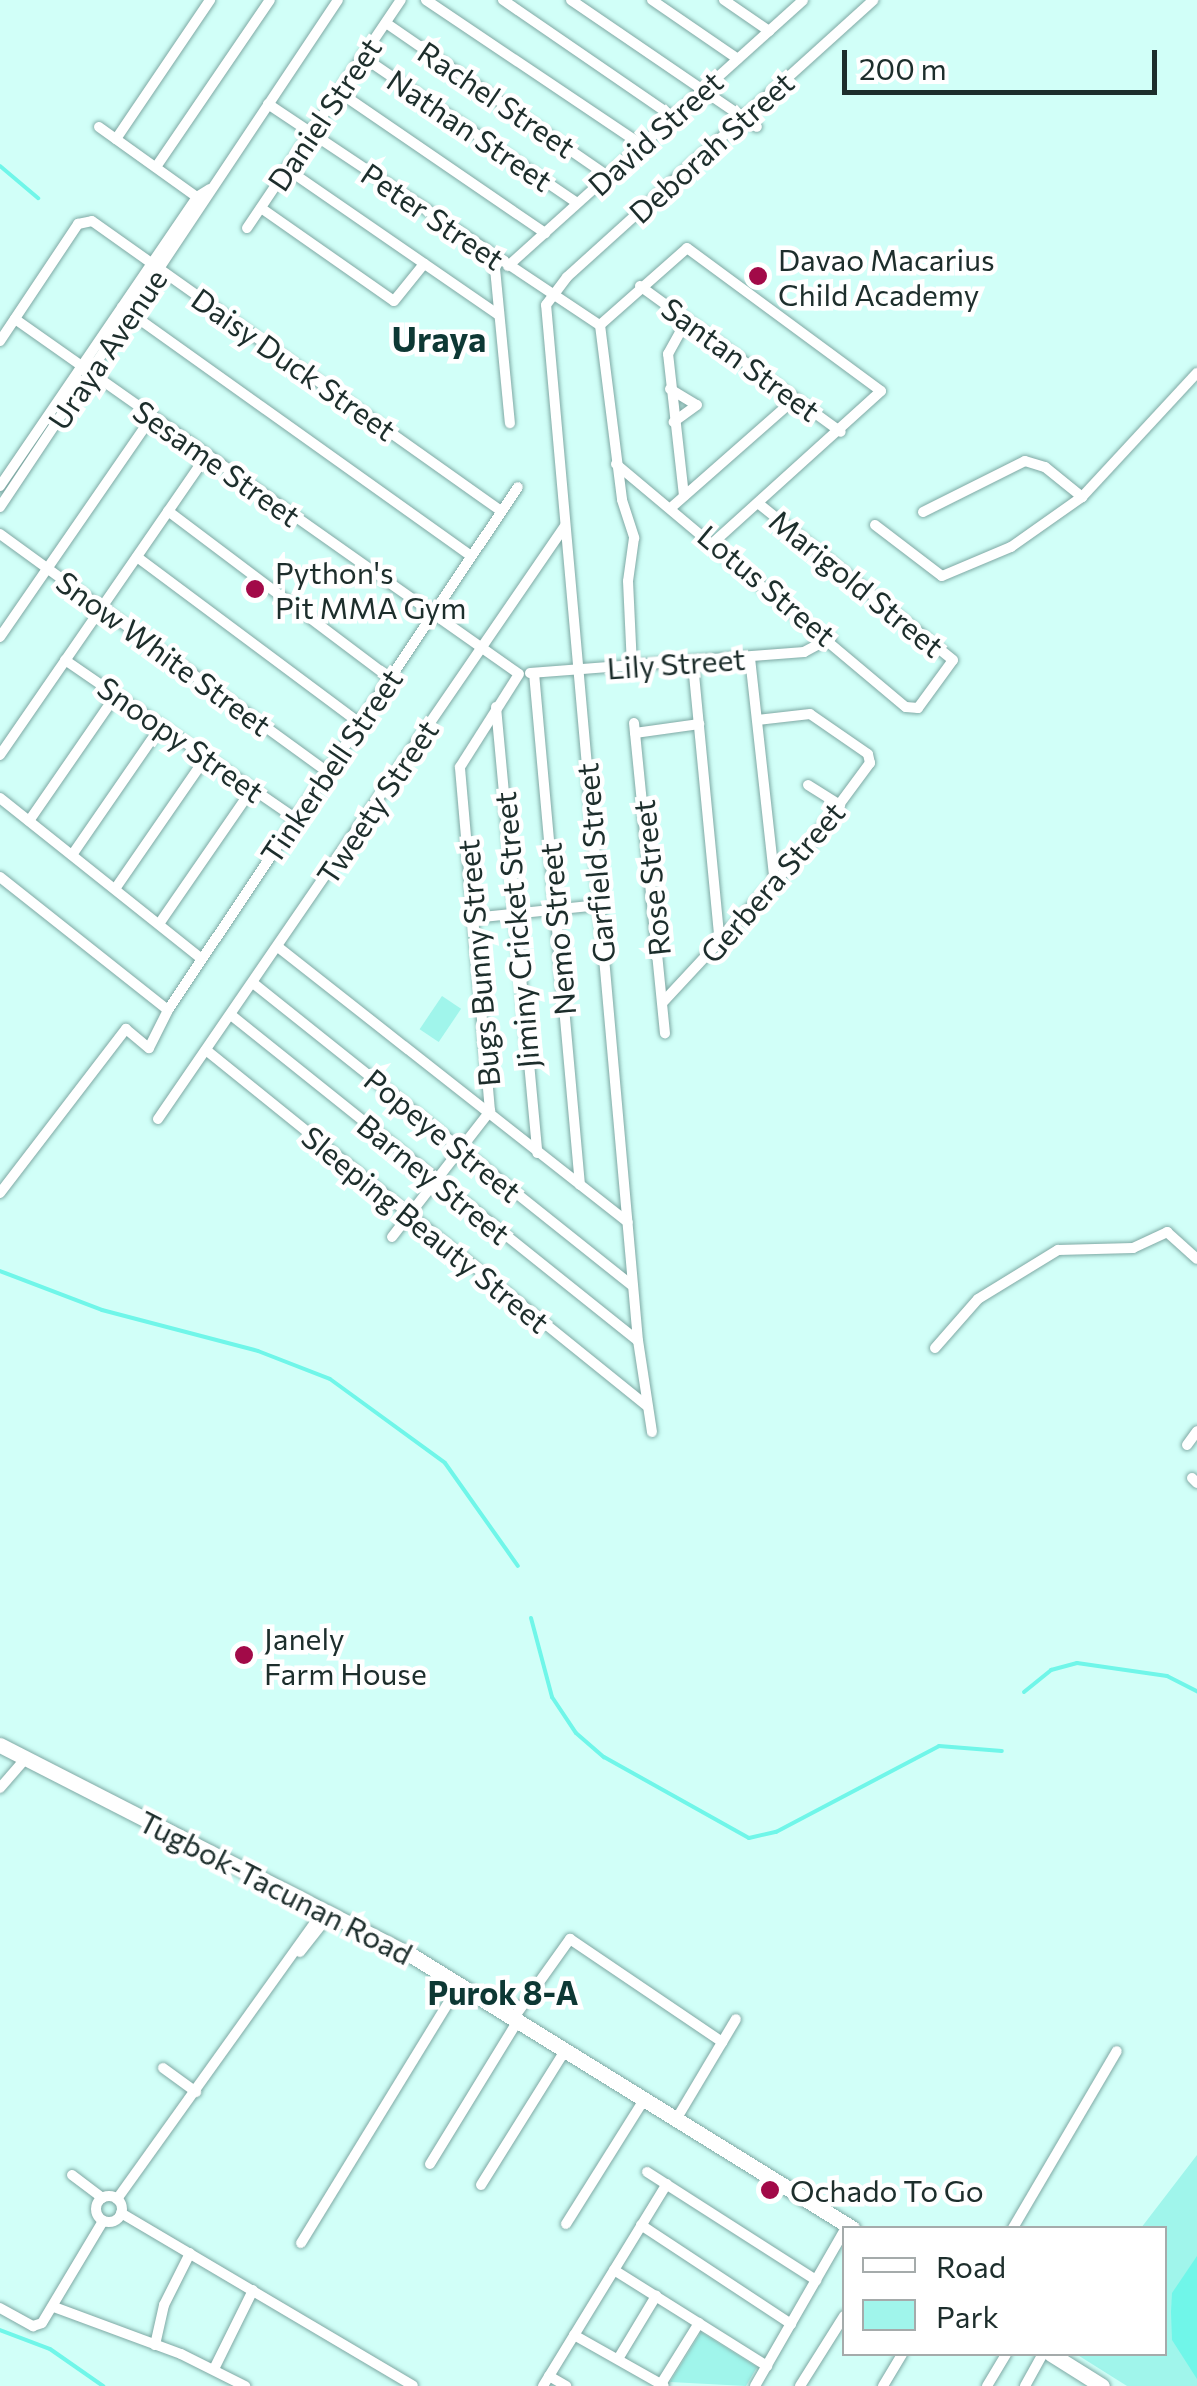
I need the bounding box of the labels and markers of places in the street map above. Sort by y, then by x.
place label: Davao Macarius Child Academy [778,241,995,312]
marker: Davao Macarius Child Academy [747,265,769,287]
place label: Python's Pit MMA Gym [275,554,466,624]
marker: Python's Pit MMA Gym [244,578,266,600]
place label: Janely Farm House [264,1620,427,1690]
marker: Janely Farm House [233,1644,255,1666]
place label: Ochado To Go [790,2172,984,2208]
marker: Ochado To Go [759,2179,781,2201]

